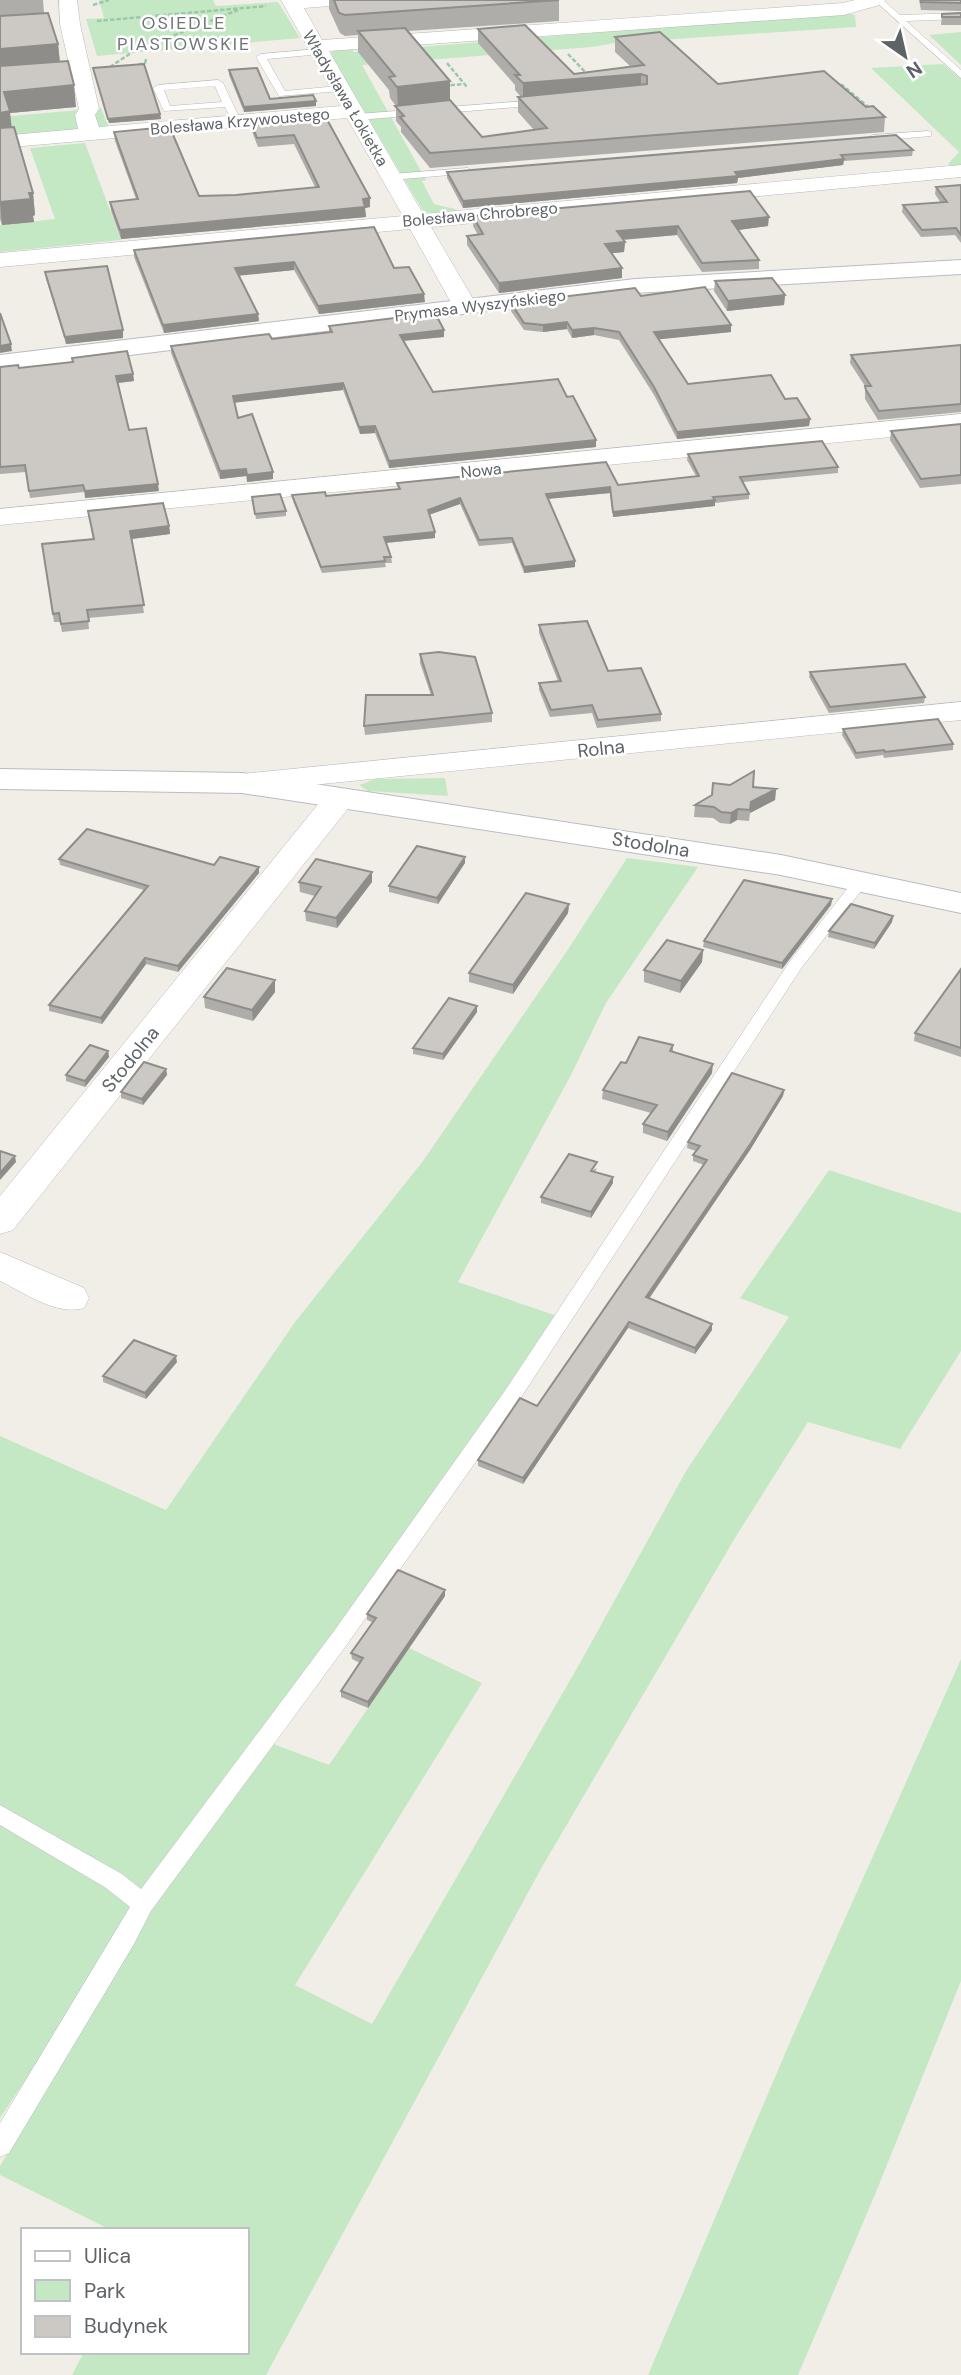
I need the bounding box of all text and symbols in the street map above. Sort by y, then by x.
district label: OSIEDLE PIASTOWSKIE [117,11,251,56]
north arrow [870,21,940,91]
street label: Władysława Łokietka [298,26,393,170]
text: N [901,55,927,84]
street label: Bolesława Krzywoustego [149,103,331,140]
street label: Bolesława Chrobrego [402,197,559,232]
street label: Prymasa Wyszyńskiego [393,285,567,326]
street label: Nowa [460,458,502,483]
street label: Rolna [576,734,626,763]
street label: Stodolna [610,826,691,863]
street label: Stodolna [96,1021,165,1098]
legend [21,2228,248,2354]
text: Ulica [84,2242,131,2270]
text: Park [84,2277,126,2305]
text: Budynek [84,2312,169,2340]

